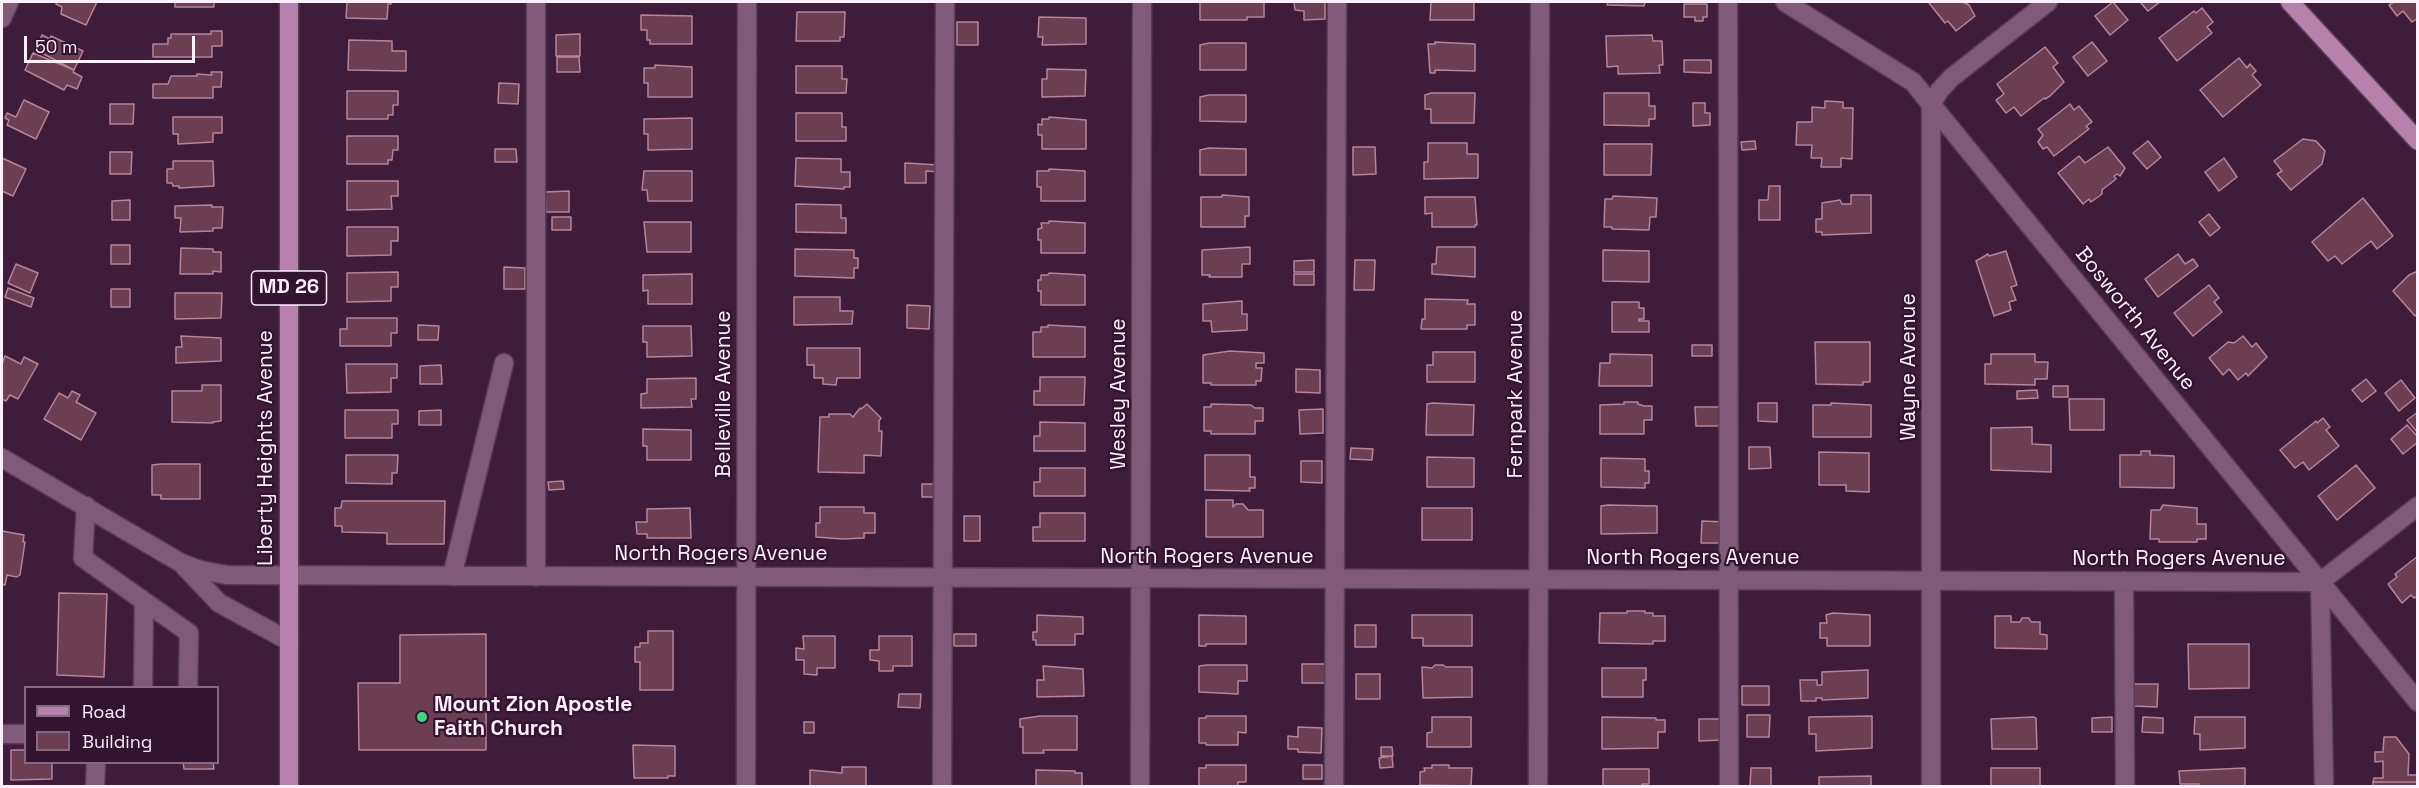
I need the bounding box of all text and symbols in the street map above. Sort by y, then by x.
scale bar [27,24,198,62]
text: 50 m [35,35,77,58]
street label: Bosworth Avenue [2069,242,2201,396]
road number: MD 26 [252,271,326,305]
street label: Wayne Avenue [1896,293,1922,441]
street label: Belleville Avenue [711,310,737,478]
street label: Fernpark Avenue [1503,310,1529,478]
street label: Wesley Avenue [1106,318,1132,470]
street label: Liberty Heights Avenue [253,330,279,566]
street label: North Rogers Avenue [614,541,828,567]
street label: North Rogers Avenue [1100,544,1314,570]
street label: North Rogers Avenue [1586,545,1800,571]
street label: North Rogers Avenue [2072,546,2286,572]
legend [24,686,219,764]
place label: Mount Zion Apostle Faith Church [434,692,632,742]
text: Road [82,700,126,723]
marker: Mount Zion Apostle Faith Church [415,710,429,724]
text: Building [82,730,152,753]

